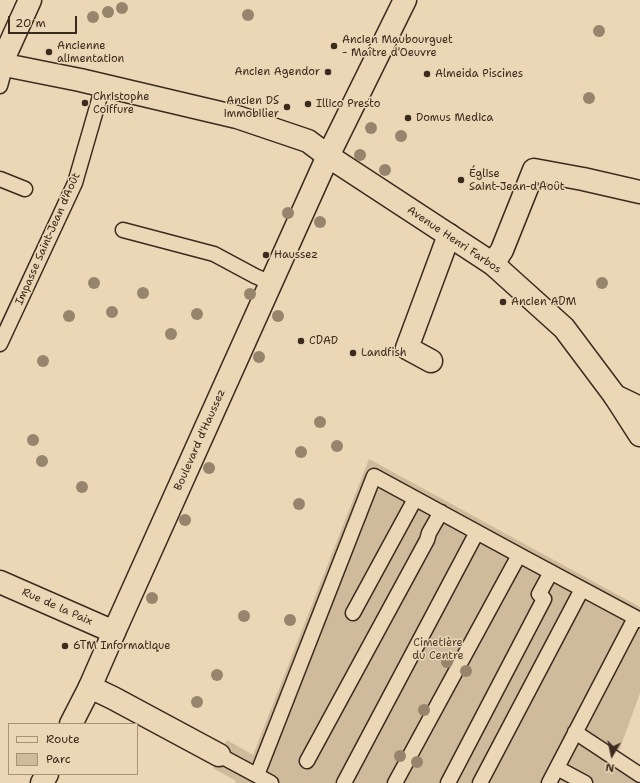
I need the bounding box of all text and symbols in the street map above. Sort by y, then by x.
scale bar [10,8,79,34]
text: 20 m [15,15,46,31]
place label: Ancien Maubourguet - Maître d'Oeuvre [342,33,453,59]
place label: Ancienne alimentation [57,39,124,65]
marker: Ancien Maubourguet - Maître d'Oeuvre [329,41,339,51]
marker: Ancienne alimentation [44,47,54,57]
place label: Ancien Agendor [234,65,320,79]
marker: Ancien Agendor [323,67,333,77]
place label: Almeida Piscines [435,67,523,81]
marker: Almeida Piscines [422,69,432,79]
place label: Christophe Coiffure [93,90,149,116]
place label: Ancien DS immobilier [224,94,279,120]
place label: Illico Presto [316,97,380,111]
marker: Christophe Coiffure [80,98,90,108]
marker: Illico Presto [303,99,313,109]
marker: Ancien DS immobilier [282,102,292,112]
place label: Domus Medica [416,111,493,125]
marker: Domus Medica [403,113,413,123]
place label: Église Saint-Jean-d'Août [469,167,565,193]
street label: Impasse Saint-Jean d'Août [13,171,83,307]
marker: Église Saint-Jean-d'Août [456,175,466,185]
street label: Avenue Henri Farbos [405,204,503,276]
place label: Haussez [274,248,318,262]
marker: Haussez [261,250,271,260]
place label: Ancien ADM [511,295,576,309]
marker: Ancien ADM [498,297,508,307]
place label: CDAD [309,334,338,348]
marker: CDAD [296,336,306,346]
place label: Landfish [361,346,407,360]
marker: Landfish [348,348,358,358]
street label: Boulevard d'Haussez [172,387,228,493]
street label: Rue de la Paix [20,586,94,628]
park label: Cimetière du Centre [412,636,464,662]
place label: 6TM Informatique [73,639,171,653]
marker: 6TM Informatique [60,641,70,651]
legend [8,723,138,775]
text: Route [46,731,80,747]
north arrow [592,735,632,775]
text: Parc [46,751,71,767]
text: N [605,759,616,775]

